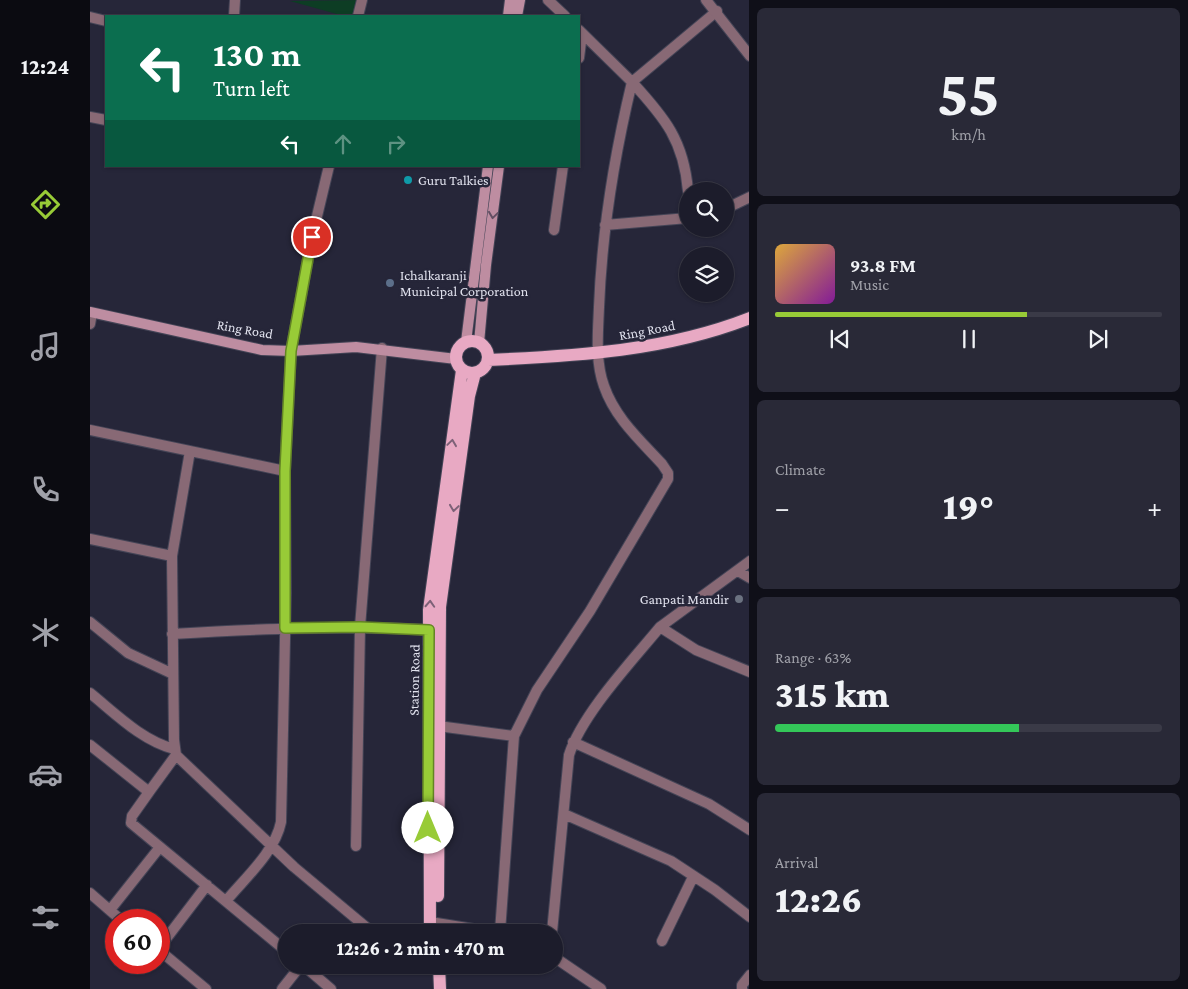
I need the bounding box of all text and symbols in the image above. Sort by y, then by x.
icon: left [130,35,195,100]
text: 130 m [213,35,301,74]
text: 12:24 [21,54,69,79]
text: 55 [937,57,1000,129]
text: Turn left [213,76,290,101]
text: km/h [951,126,986,143]
icon: left [276,130,304,158]
icon: ahead [329,130,357,158]
icon: right [382,130,410,158]
place label: Guru Talkies [418,172,489,188]
marker: Guru Talkies [402,174,414,186]
map controls [679,182,734,302]
button: search [679,182,734,237]
icon: directions [28,187,63,222]
one-way arrow [488,210,498,219]
pin [291,216,333,258]
icon: arrive [298,223,326,251]
button: layers [679,247,734,302]
text: 93.8 FM [850,255,916,276]
place label: Ichalkaranji Municipal Corporation [400,267,529,299]
text: Music [850,276,889,293]
marker: Ichalkaranji Municipal Corporation [384,277,396,289]
street label: Ring Road [216,316,275,342]
street label: Ring Road [618,317,677,343]
icon: previous [826,325,854,353]
icon: pause [955,325,983,353]
icon: next [1084,325,1112,353]
icon: music [28,329,63,364]
one-way arrow [446,439,457,447]
text: Climate [775,461,825,478]
icon: phone [28,472,63,507]
text: 19° [943,485,994,527]
text: − [775,492,790,523]
text: + [1147,492,1162,523]
one-way arrow [449,503,459,512]
place label: Ganpati Mandir [640,591,729,607]
marker: Ganpati Mandir [733,593,745,605]
one-way arrow [424,600,435,608]
icon: climate [28,615,63,650]
street label: Station Road [405,644,423,716]
text: Range · 63% [775,649,851,666]
text: 315 km [775,673,889,715]
icon: car [28,757,63,792]
position arrow [401,801,453,853]
text: Arrival [775,854,819,871]
text: 12:26 [775,878,862,920]
icon: filters [28,900,63,935]
speed limit sign: 60 [105,909,170,974]
text: 12:26 · 2 min · 470 m [336,938,505,959]

